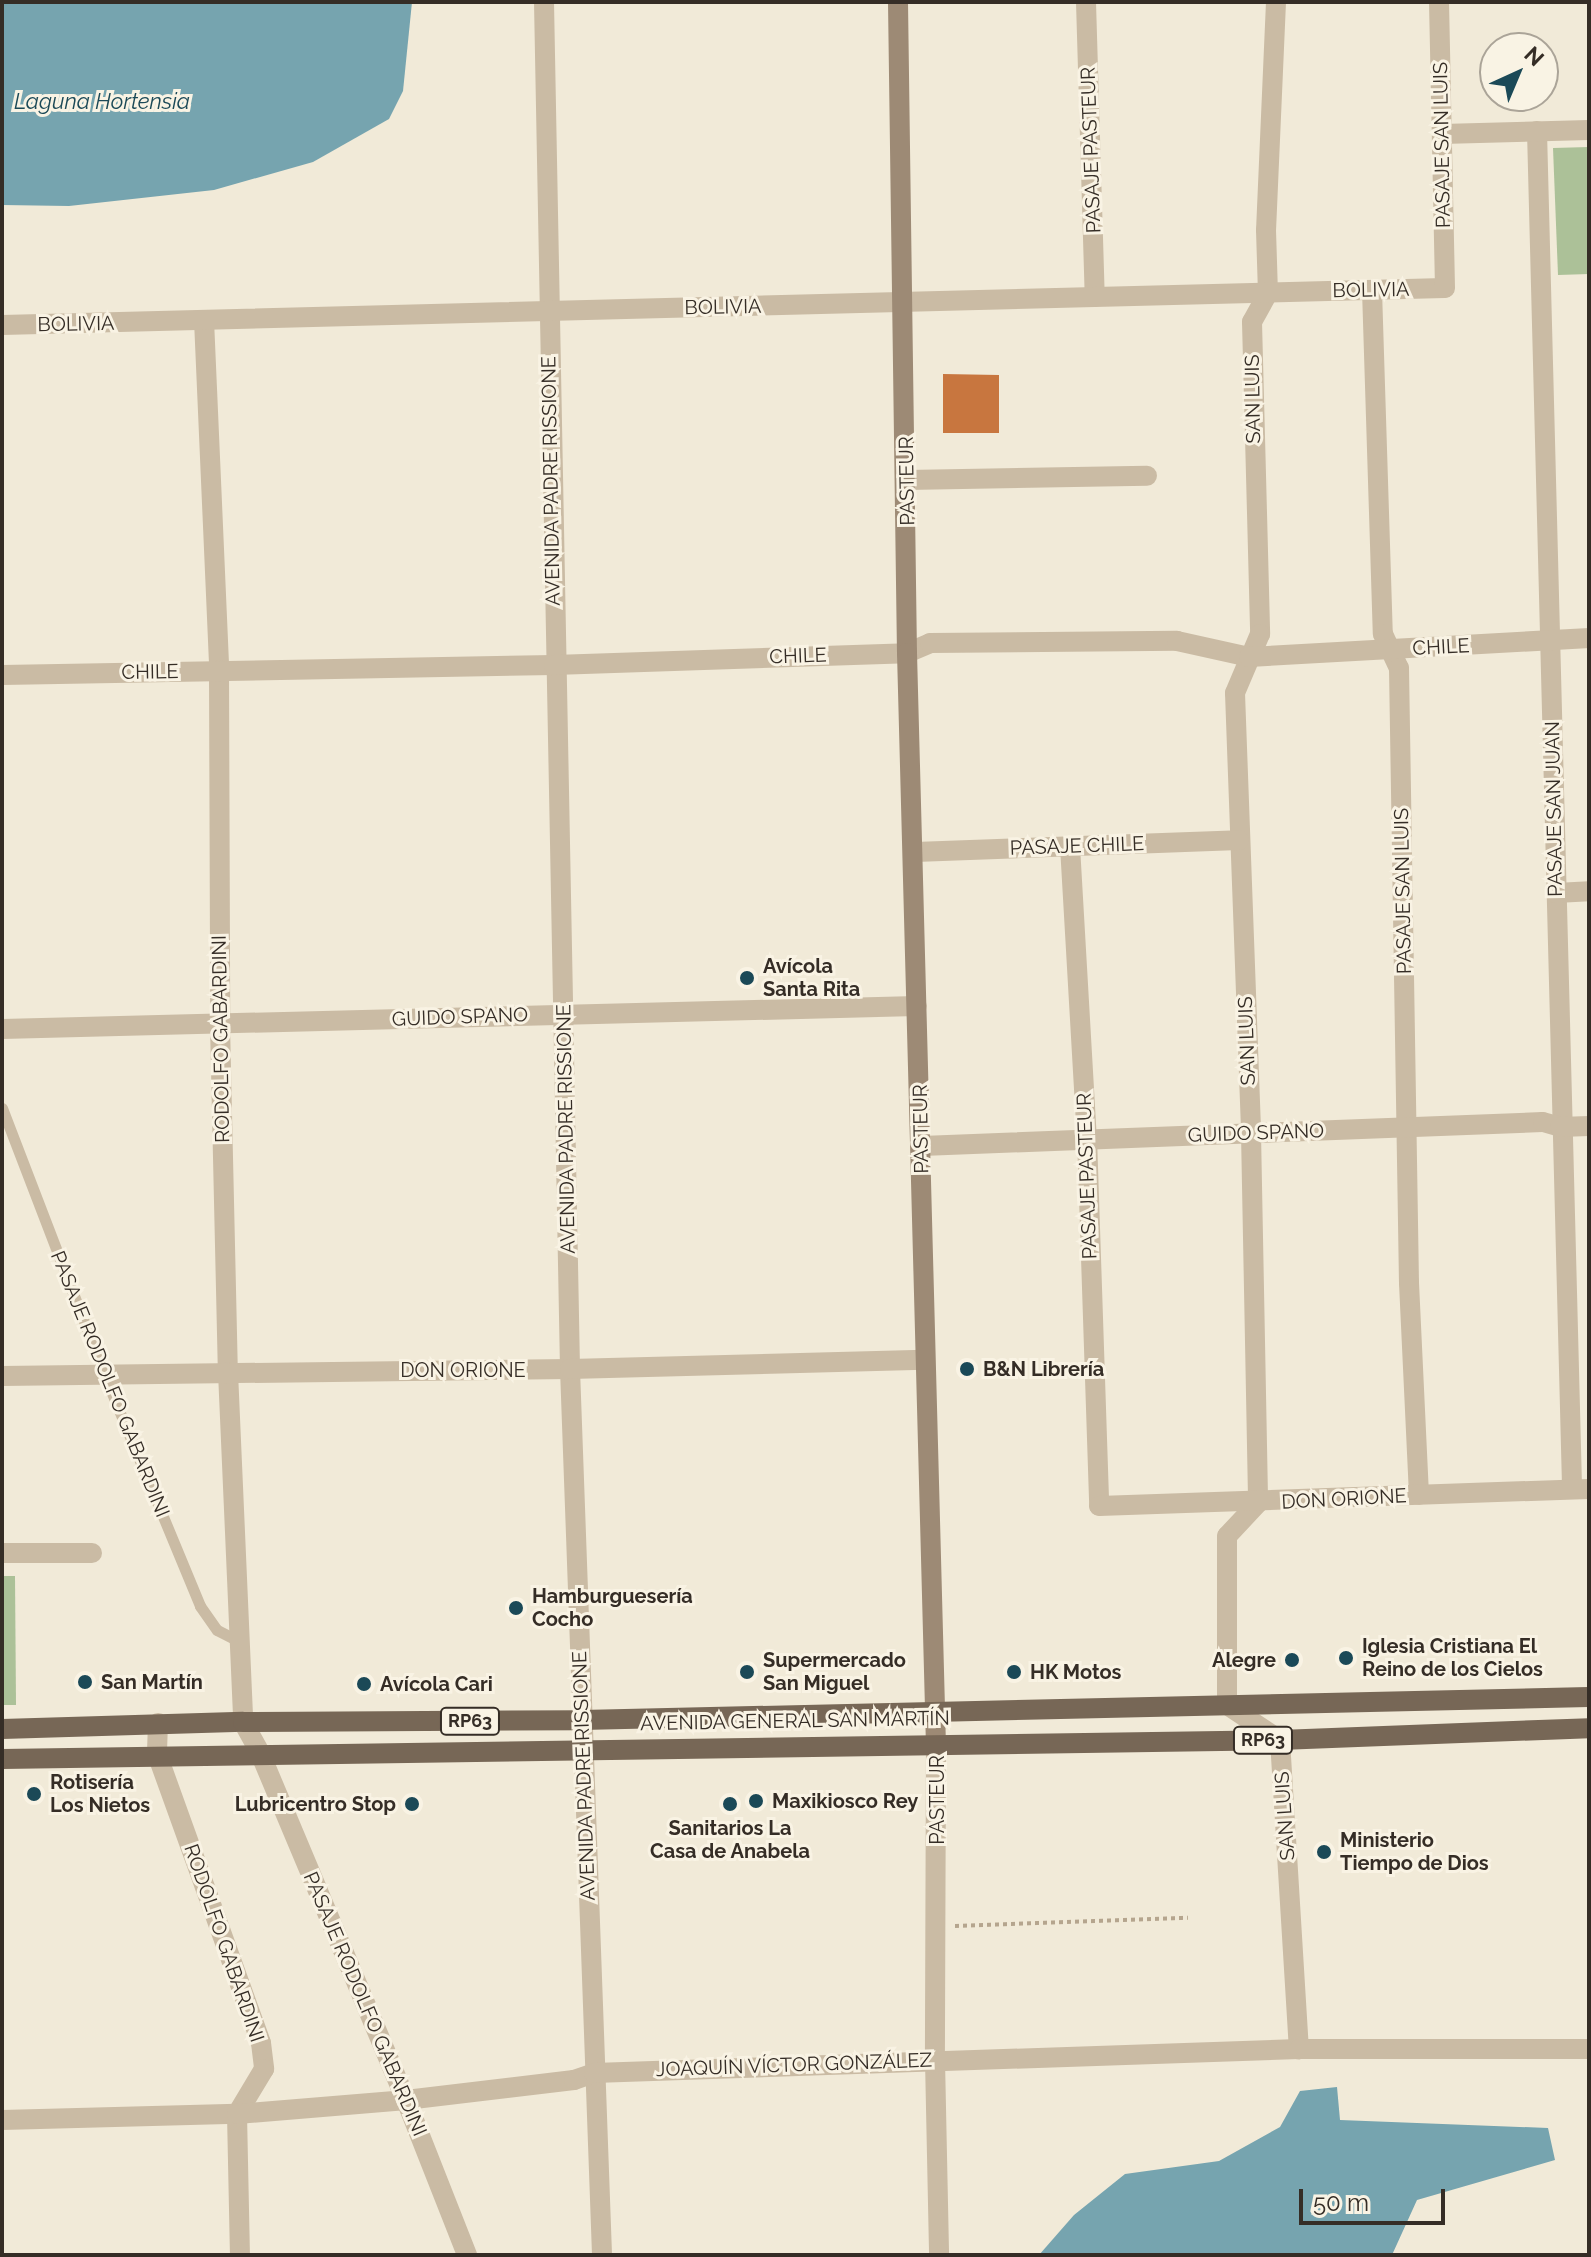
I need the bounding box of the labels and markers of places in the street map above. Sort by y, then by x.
place label: Avícola Santa Rita [763,954,860,1001]
marker: Avícola Santa Rita [738,969,756,987]
place label: B&N Librería [983,1357,1104,1381]
marker: B&N Librería [958,1360,976,1378]
place label: Hamburguesería Cocho [532,1584,693,1631]
marker: Hamburguesería Cocho [507,1599,525,1617]
place label: Iglesia Cristiana El Reino de los Cielos [1362,1634,1543,1681]
place label: Supermercado San Miguel [763,1648,906,1695]
place label: Alegre [1212,1648,1276,1672]
marker: Iglesia Cristiana El Reino de los Cielos [1337,1649,1355,1667]
marker: Alegre [1283,1651,1301,1669]
place label: HK Motos [1030,1660,1122,1684]
marker: Supermercado San Miguel [738,1663,756,1681]
marker: HK Motos [1005,1663,1023,1681]
place label: San Martín [101,1670,203,1694]
place label: Avícola Cari [380,1672,493,1696]
marker: San Martín [76,1673,94,1691]
marker: Avícola Cari [355,1675,373,1693]
place label: Rotisería Los Nietos [50,1770,150,1817]
marker: Rotisería Los Nietos [25,1785,43,1803]
place label: Maxikiosco Rey [772,1789,918,1813]
place label: Lubricentro Stop [235,1792,396,1816]
marker: Maxikiosco Rey [747,1792,765,1810]
marker: Lubricentro Stop [403,1795,421,1813]
marker: Sanitarios La Casa de Anabela [721,1795,739,1813]
place label: Sanitarios La Casa de Anabela [650,1816,810,1863]
place label: Ministerio Tiempo de Dios [1340,1828,1489,1875]
marker: Ministerio Tiempo de Dios [1315,1843,1333,1861]

